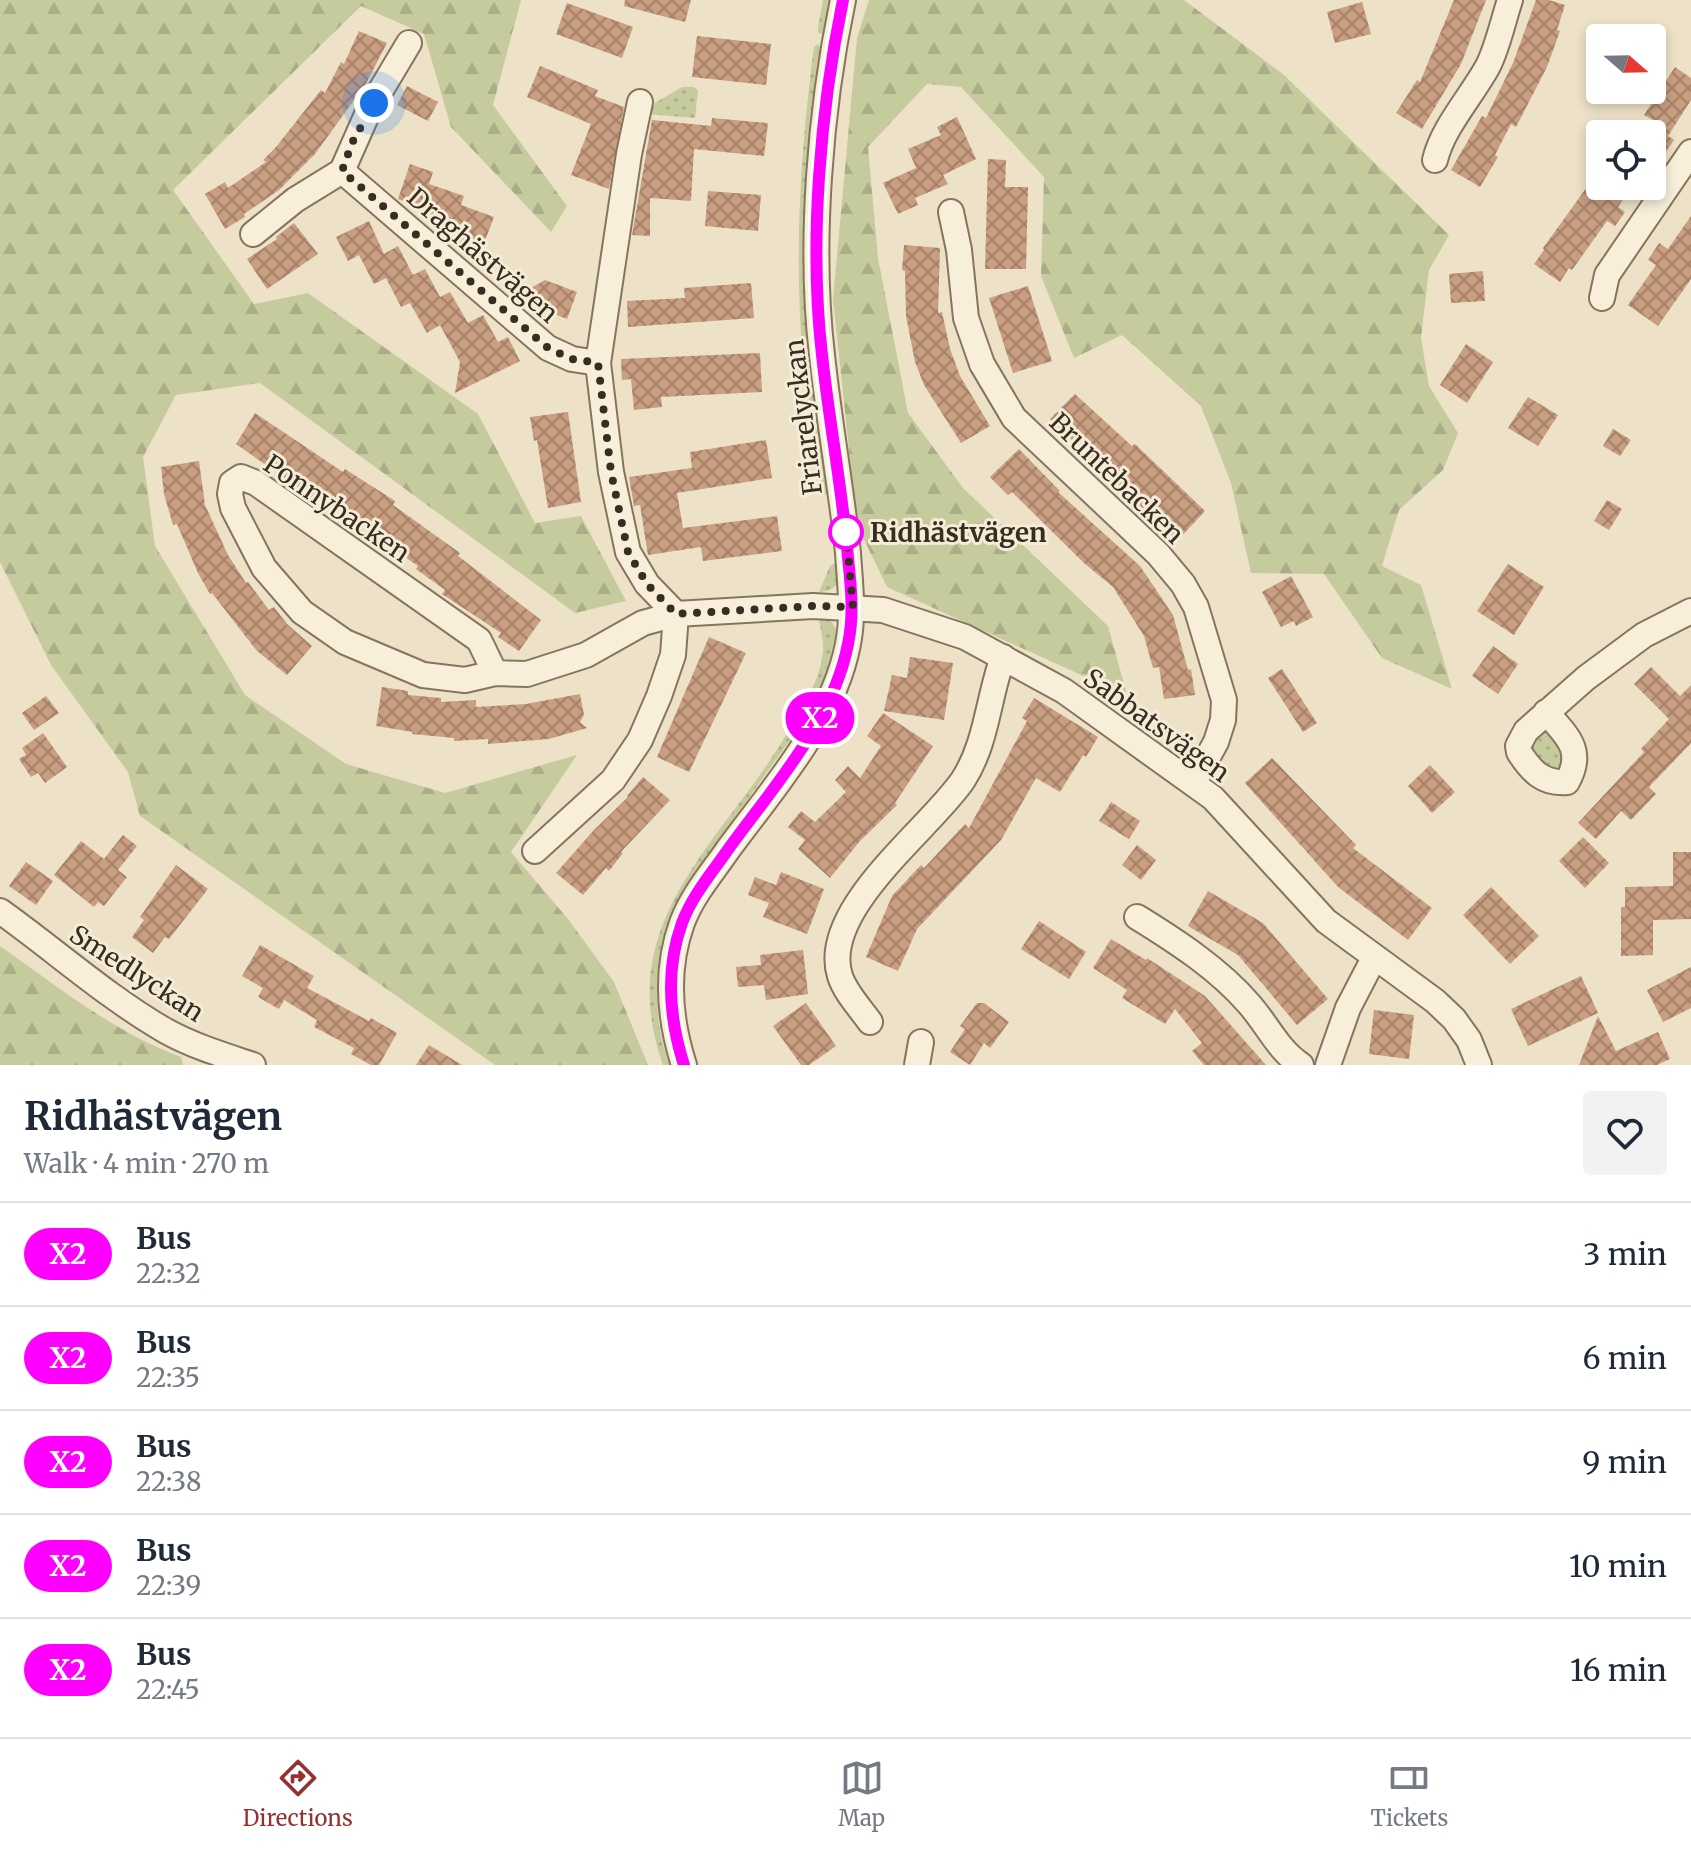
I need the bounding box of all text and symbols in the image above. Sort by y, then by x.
north arrow [1586,24,1666,104]
map controls [1586,24,1666,200]
your location [354,83,394,123]
button: locate [1586,120,1666,200]
street label: Draghästvägen [401,180,565,330]
street label: Friarelyckan [777,337,829,497]
street label: Bruntebacken [1043,406,1191,550]
street label: Ponnybacken [257,447,417,569]
marker: Ridhästvägen [829,515,863,549]
place label: Ridhästvägen [870,516,1047,549]
street label: Sabbatsvägen [1077,661,1237,789]
line badge: X2 [784,692,856,744]
text: X2 [801,700,839,736]
street label: Smedlyckan [64,917,210,1029]
button: heart [1583,1091,1667,1175]
text: Ridhästvägen [24,1093,282,1140]
text: Walk · 4 min · 270 m [24,1147,269,1180]
text: Bus [136,1219,192,1257]
text: 3 min [1583,1235,1667,1273]
text: X2 [49,1236,87,1272]
text: 22:32 [136,1257,201,1290]
text: Bus [136,1323,192,1361]
text: 6 min [1582,1339,1667,1377]
text: X2 [49,1340,87,1376]
text: 22:35 [136,1361,200,1394]
text: Bus [136,1427,192,1465]
text: 9 min [1582,1443,1667,1481]
text: X2 [49,1444,87,1480]
text: 22:38 [136,1465,201,1498]
text: Bus [136,1531,192,1569]
text: 10 min [1569,1547,1667,1585]
text: X2 [49,1548,87,1584]
text: 22:39 [136,1569,201,1602]
text: Bus [136,1635,192,1673]
text: 16 min [1570,1651,1667,1689]
text: X2 [49,1652,87,1688]
text: 22:45 [136,1673,200,1706]
tab: Directions [243,1756,353,1832]
tab: Map [838,1756,885,1832]
tab: Tickets [1371,1756,1448,1832]

